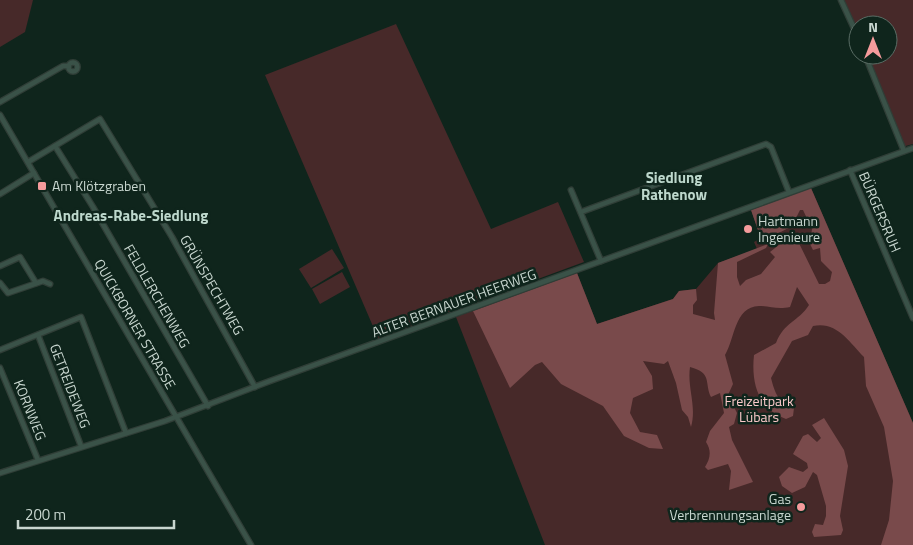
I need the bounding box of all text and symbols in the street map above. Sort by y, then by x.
north arrow [848,15,898,65]
text: N [868,16,878,37]
district label: Siedlung Rathenow [641,166,707,206]
street label: BÜRGERSRUH [854,168,907,255]
place label: Am Klötzgraben [52,175,146,196]
marker: Am Klötzgraben [36,180,48,192]
district label: Andreas-Rabe-Siedlung [54,204,208,227]
place label: Hartmann Ingenieure [758,210,820,247]
marker: Hartmann Ingenieure [742,223,754,235]
street label: GRÜNSPECHTWEG [175,231,250,339]
street label: FELDLERCHENWEG [119,240,196,352]
street label: QUICKBORNER STRASSE [90,255,181,393]
street label: ALTER BERNAUER HEERWEG [369,263,539,342]
street label: GETREIDEWEG [45,341,96,431]
street label: KORNWEG [9,376,52,443]
park label: Freizeitpark Lübars [724,390,794,427]
place label: Gas Verbrennungsanlage [670,488,791,525]
scale bar [18,498,174,530]
marker: Gas Verbrennungsanlage [795,501,807,513]
text: 200 m [25,503,66,526]

